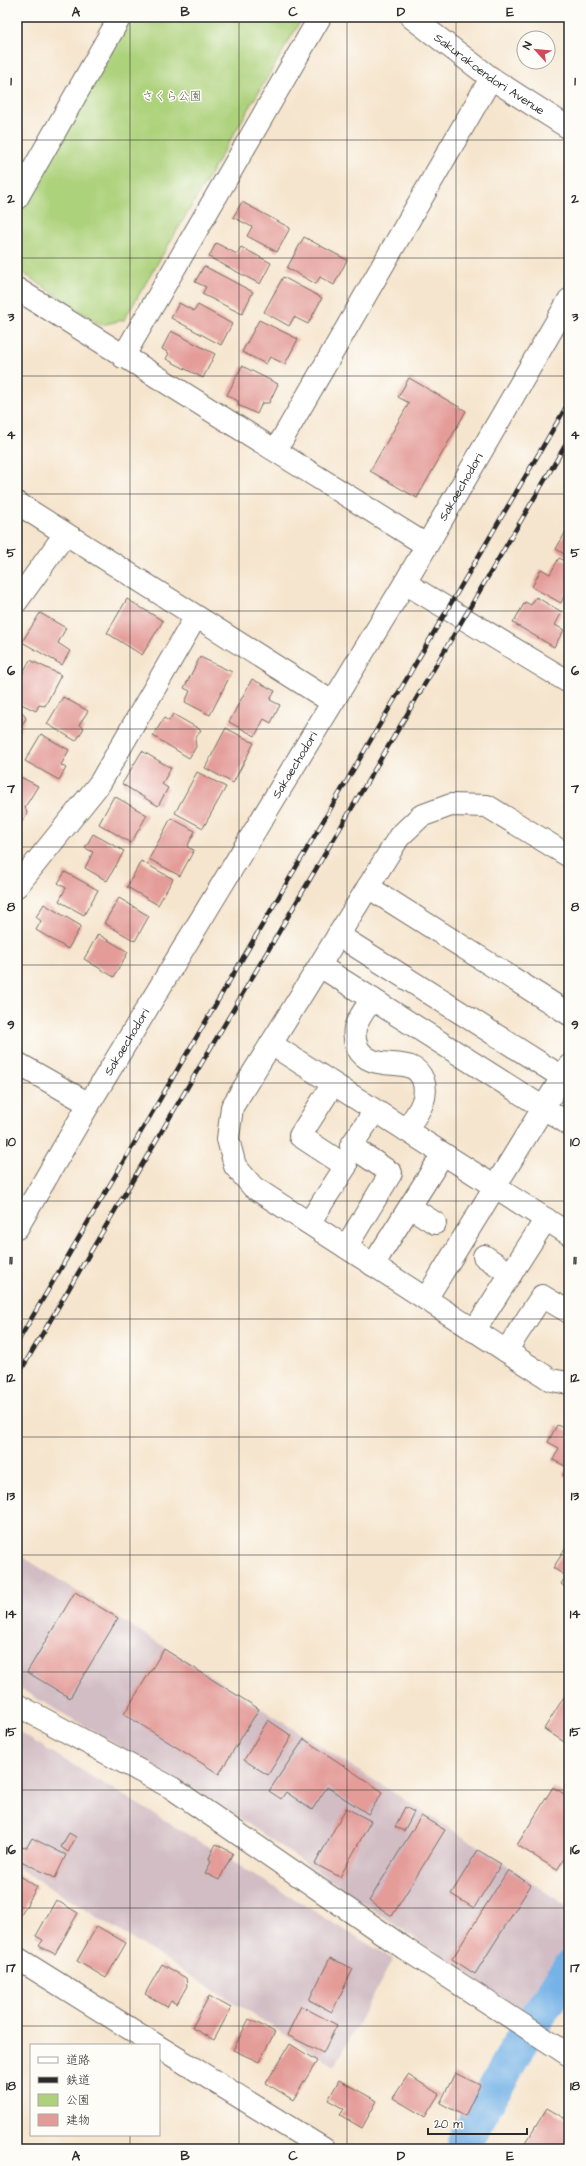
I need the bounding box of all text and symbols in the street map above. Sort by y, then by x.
text: A [72,3,81,21]
text: B [180,3,190,21]
text: C [288,3,298,21]
text: D [397,3,406,21]
text: E [506,3,514,21]
street label: Sakurakoendori Avenue [430,29,548,119]
north arrow [516,30,556,70]
text: N [519,39,536,52]
text: 1 [10,72,12,90]
text: 1 [574,72,576,90]
park label: さくら公園 [142,88,202,105]
text: 2 [6,190,15,208]
text: 2 [570,190,579,208]
text: 3 [7,308,15,326]
text: 3 [571,308,579,326]
text: 4 [7,426,16,444]
text: 4 [571,426,580,444]
street label: Sakaechodori [435,450,488,524]
text: 5 [6,544,16,562]
text: 5 [570,544,580,562]
text: 6 [7,662,16,680]
text: 6 [571,662,580,680]
street label: Sakaechodori [268,728,322,802]
text: 7 [6,780,16,798]
text: 7 [570,780,580,798]
text: 8 [7,898,16,916]
text: 8 [571,898,580,916]
street label: Sakaechodori [100,1005,154,1079]
text: 9 [7,1016,15,1034]
text: 9 [571,1016,579,1034]
text: 10 [6,1133,17,1151]
text: 10 [570,1133,581,1151]
text: 11 [9,1251,13,1269]
text: 11 [573,1251,577,1269]
text: 12 [6,1369,16,1387]
text: 12 [570,1369,580,1387]
text: 13 [7,1487,16,1505]
text: 13 [571,1487,580,1505]
text: 14 [6,1605,16,1623]
text: 14 [570,1605,580,1623]
text: 15 [6,1723,17,1741]
text: 15 [570,1723,581,1741]
text: 16 [6,1841,17,1859]
text: 16 [570,1841,581,1859]
text: 17 [6,1959,17,1977]
text: 17 [570,1959,581,1977]
legend [30,2044,160,2136]
text: 道路 [66,2052,90,2069]
text: 鉄道 [66,2072,90,2089]
text: 18 [6,2077,17,2095]
text: 18 [570,2077,581,2095]
text: 公園 [66,2092,90,2109]
scale bar [428,2110,527,2136]
text: 建物 [66,2112,90,2129]
text: 20 m [434,2116,463,2133]
text: A [72,2147,81,2165]
text: B [180,2147,190,2165]
text: C [288,2147,298,2165]
text: D [397,2147,406,2165]
text: E [506,2147,514,2165]

